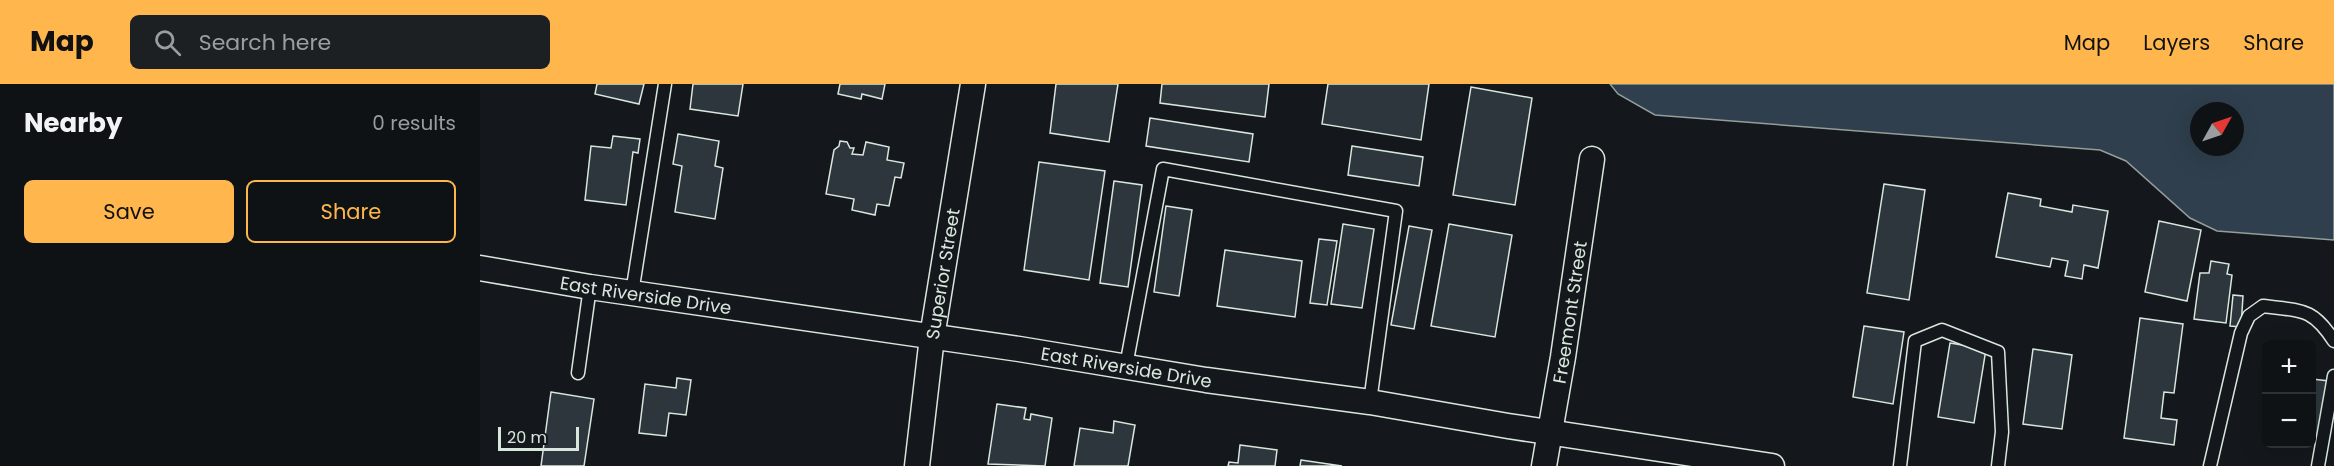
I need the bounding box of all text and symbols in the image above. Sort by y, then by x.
search box [130,15,550,69]
text: Map [30,22,94,61]
icon: search [151,26,184,59]
text: Search here [199,27,331,58]
text: Map [2064,28,2110,57]
text: Layers [2143,28,2210,57]
text: Share [2243,28,2304,57]
north arrow [2190,102,2244,156]
text: Nearby [24,105,122,141]
text: 0 results [372,109,456,137]
button: Save [24,180,234,243]
button: Share [246,180,456,243]
street label: Superior Street [919,206,965,341]
street label: Freemont Street [1546,239,1592,385]
street label: East Riverside Drive [558,270,733,320]
street label: East Riverside Drive [1039,340,1213,393]
map controls [2262,340,2316,448]
button: + [2262,340,2316,394]
button: − [2262,394,2316,448]
scale bar [498,424,579,452]
text: 20 m [507,426,547,449]

